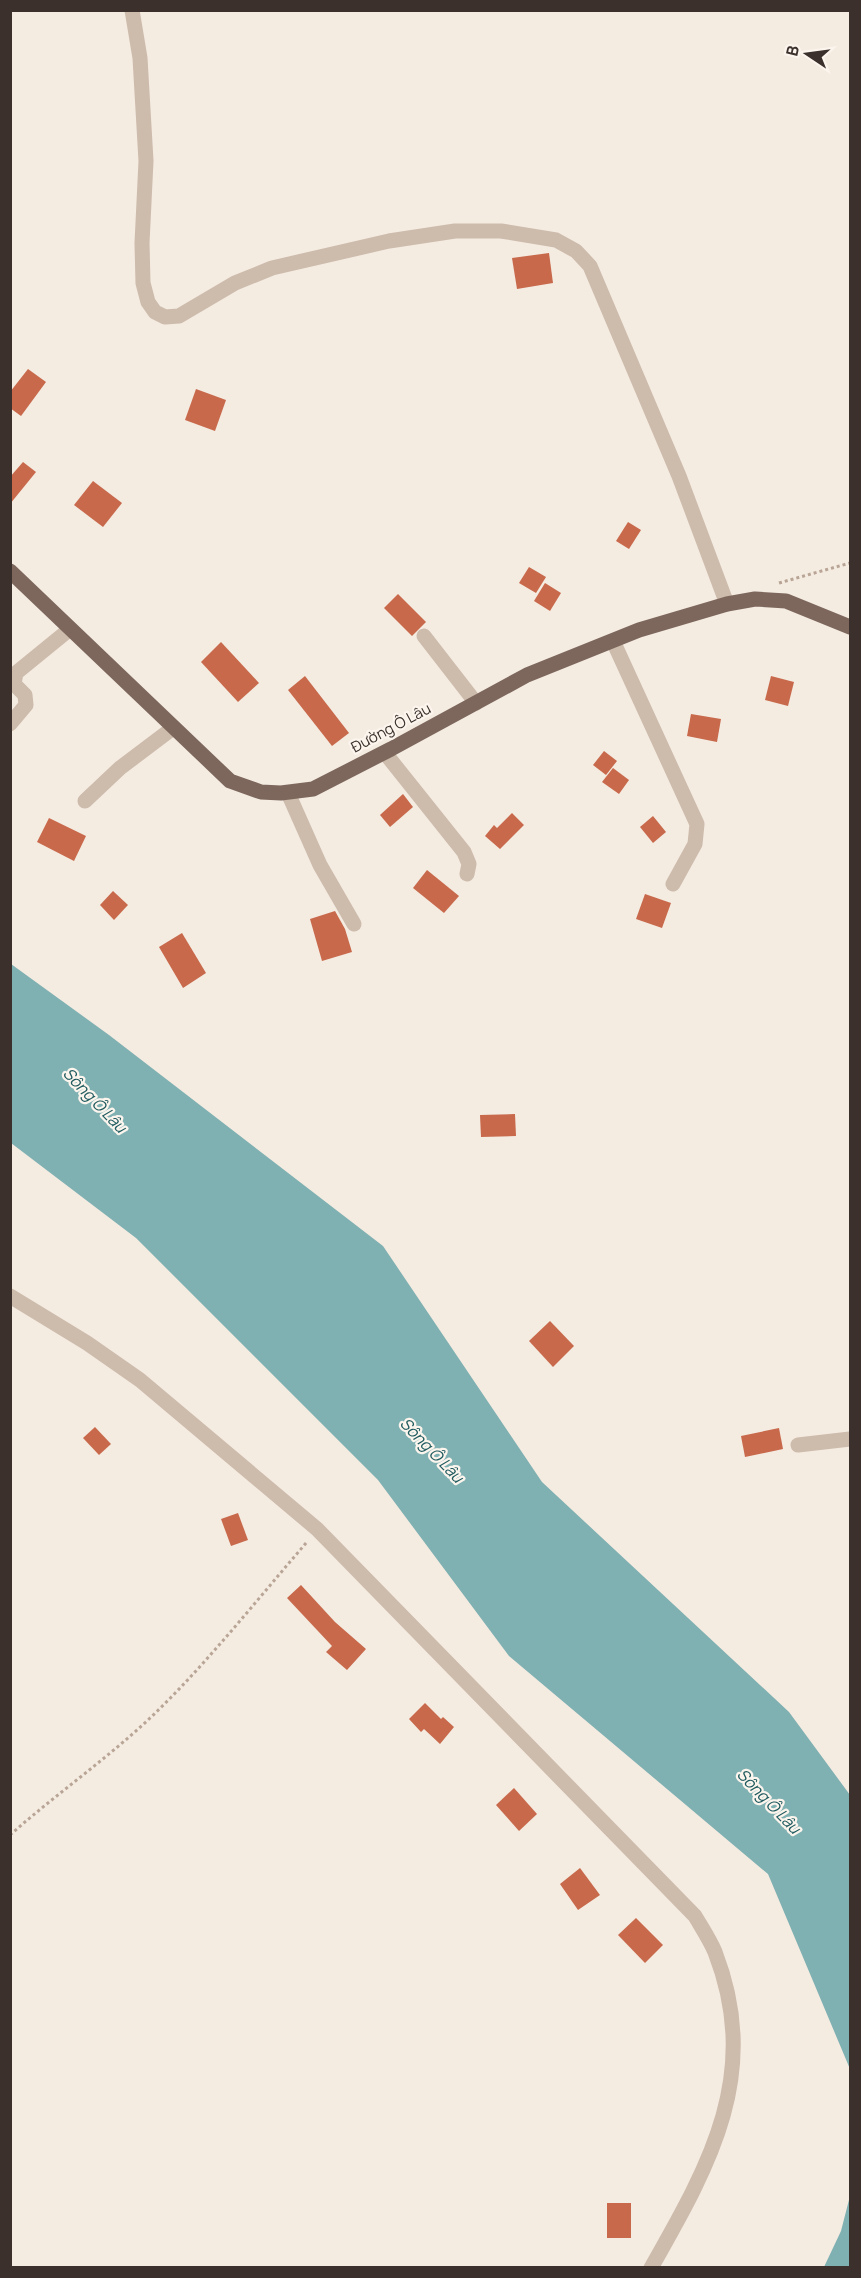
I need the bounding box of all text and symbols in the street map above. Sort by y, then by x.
north arrow [777,24,837,84]
text: B [781,43,804,58]
street label: Đường Ô Lâu [347,698,434,757]
water label: Sông Ô Lâu [58,1063,133,1139]
water label: Sông Ô Lâu [395,1413,470,1489]
water label: Sông Ô Lâu [732,1764,807,1840]

